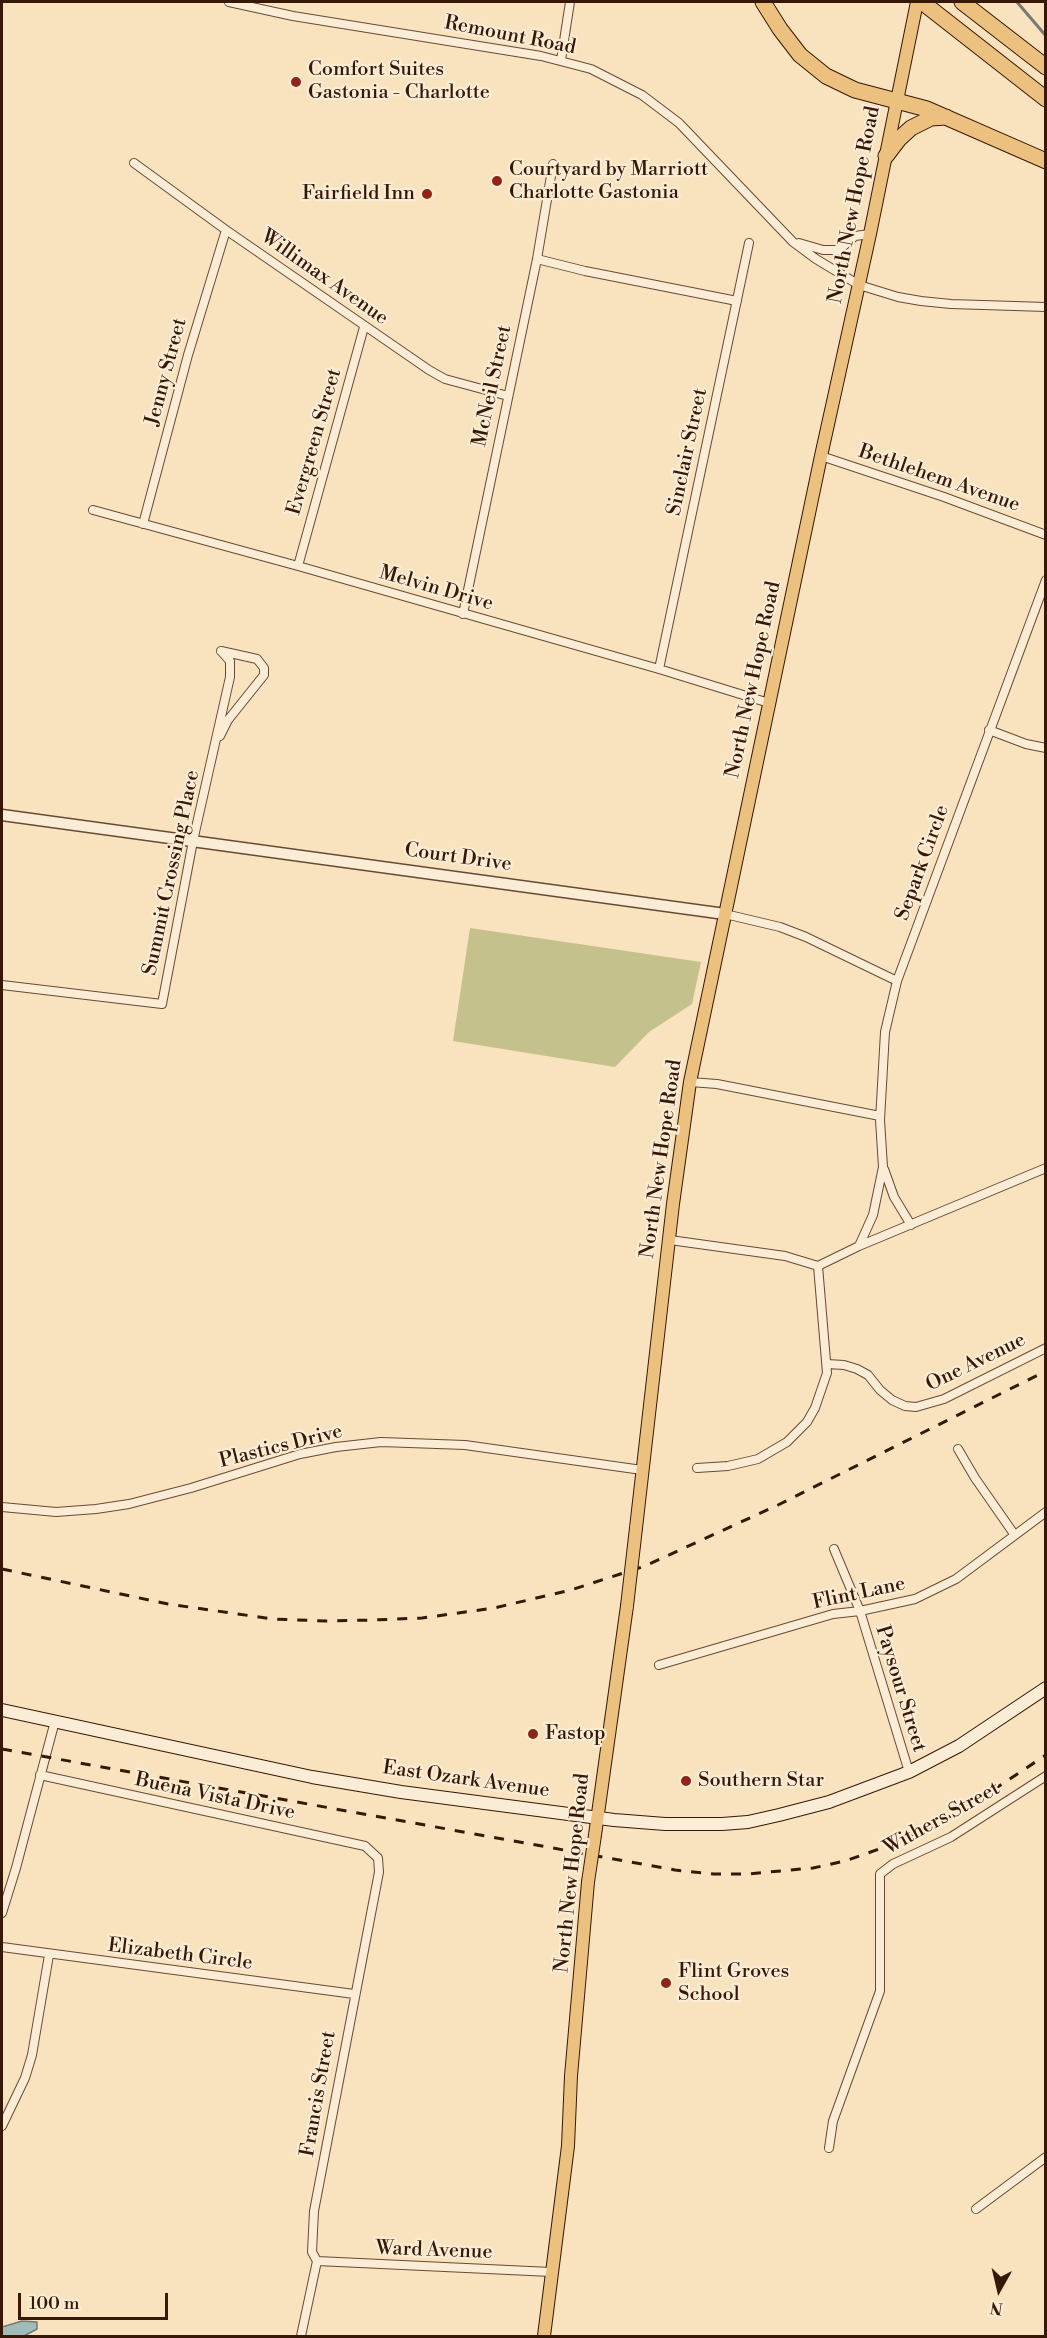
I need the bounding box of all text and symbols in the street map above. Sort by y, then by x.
street label: Remount Road [442,11,578,61]
place label: Comfort Suites Gastonia - Charlotte [308,58,490,105]
marker: Comfort Suites Gastonia - Charlotte [289,75,303,89]
street label: North New Hope Road [824,104,886,306]
place label: Courtyard by Marriott Charlotte Gastonia [509,158,708,205]
marker: Courtyard by Marriott Charlotte Gastonia [490,174,504,188]
place label: Fairfield Inn [302,182,415,206]
marker: Fairfield Inn [420,187,434,201]
street label: Willimax Avenue [256,225,392,331]
street label: Jenny Street [141,316,193,428]
street label: McNeil Street [468,323,518,449]
street label: Evergreen Street [283,366,347,518]
street label: Sinclair Street [663,386,713,518]
street label: Bethlehem Avenue [855,440,1023,518]
street label: Melvin Drive [376,561,496,617]
street label: North New Hope Road [721,579,787,781]
street label: Summit Crossing Place [139,768,205,978]
street label: Separk Circle [891,802,955,924]
street label: Court Drive [403,839,513,877]
street label: North New Hope Road [636,1058,688,1260]
street label: One Avenue [922,1329,1030,1397]
street label: Plastics Drive [217,1420,345,1474]
street label: Flint Lane [810,1572,908,1616]
street label: Paysour Street [869,1623,931,1755]
place label: Fastop [545,1722,606,1746]
marker: Fastop [526,1727,540,1741]
street label: East Ozark Avenue [381,1756,551,1804]
street label: Buena Vista Drive [133,1768,297,1826]
place label: Southern Star [698,1769,824,1793]
street label: North New Hope Road [551,1772,595,1974]
marker: Southern Star [679,1774,693,1788]
street label: Withers Street [880,1777,1004,1861]
street label: Elizabeth Circle [106,1934,254,1976]
place label: Flint Groves School [678,1960,789,2007]
marker: Flint Groves School [659,1976,673,1990]
street label: Francis Street [296,2029,342,2159]
street label: Ward Avenue [375,2237,493,2265]
north arrow [969,2260,1029,2320]
scale bar [21,2281,171,2319]
text: 100 m [29,2292,80,2315]
text: N [989,2297,1004,2319]

